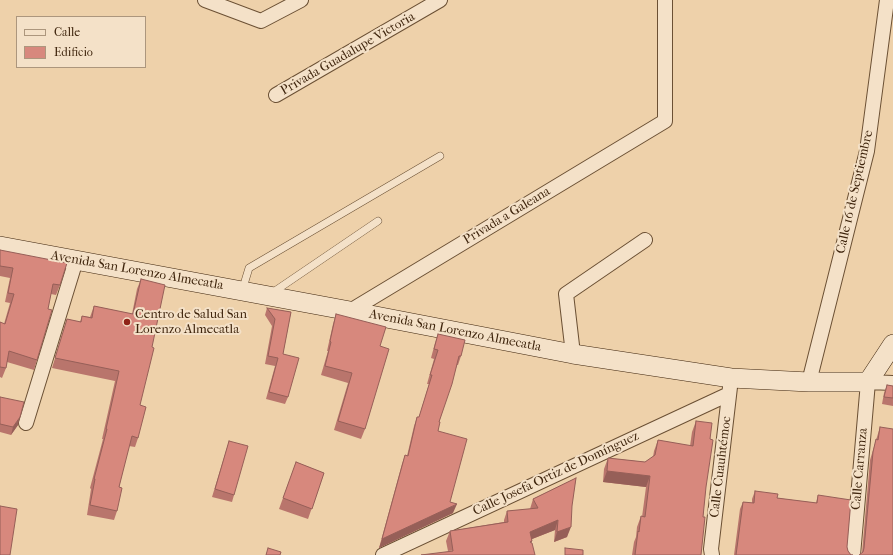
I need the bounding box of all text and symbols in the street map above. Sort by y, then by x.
street label: Privada Guadalupe Victoria [278,9,418,99]
legend [16,16,146,68]
text: Calle [54,25,80,39]
text: Edificio [54,45,93,59]
street label: Calle 16 de Septiembre [833,129,877,255]
street label: Privada a Galeana [461,184,553,248]
street label: Avenida San Lorenzo Almecatla [49,248,225,294]
place label: Centro de Salud San Lorenzo Almecatla [135,307,247,338]
street label: Avenida San Lorenzo Almecatla [368,307,542,355]
marker: Centro de Salud San Lorenzo Almecatla [122,317,132,327]
street label: Calle Cuauhtémoc [707,416,735,518]
street label: Calle Carranza [849,427,871,511]
street label: Calle Josefa Ortiz de Domínguez [471,429,641,519]

